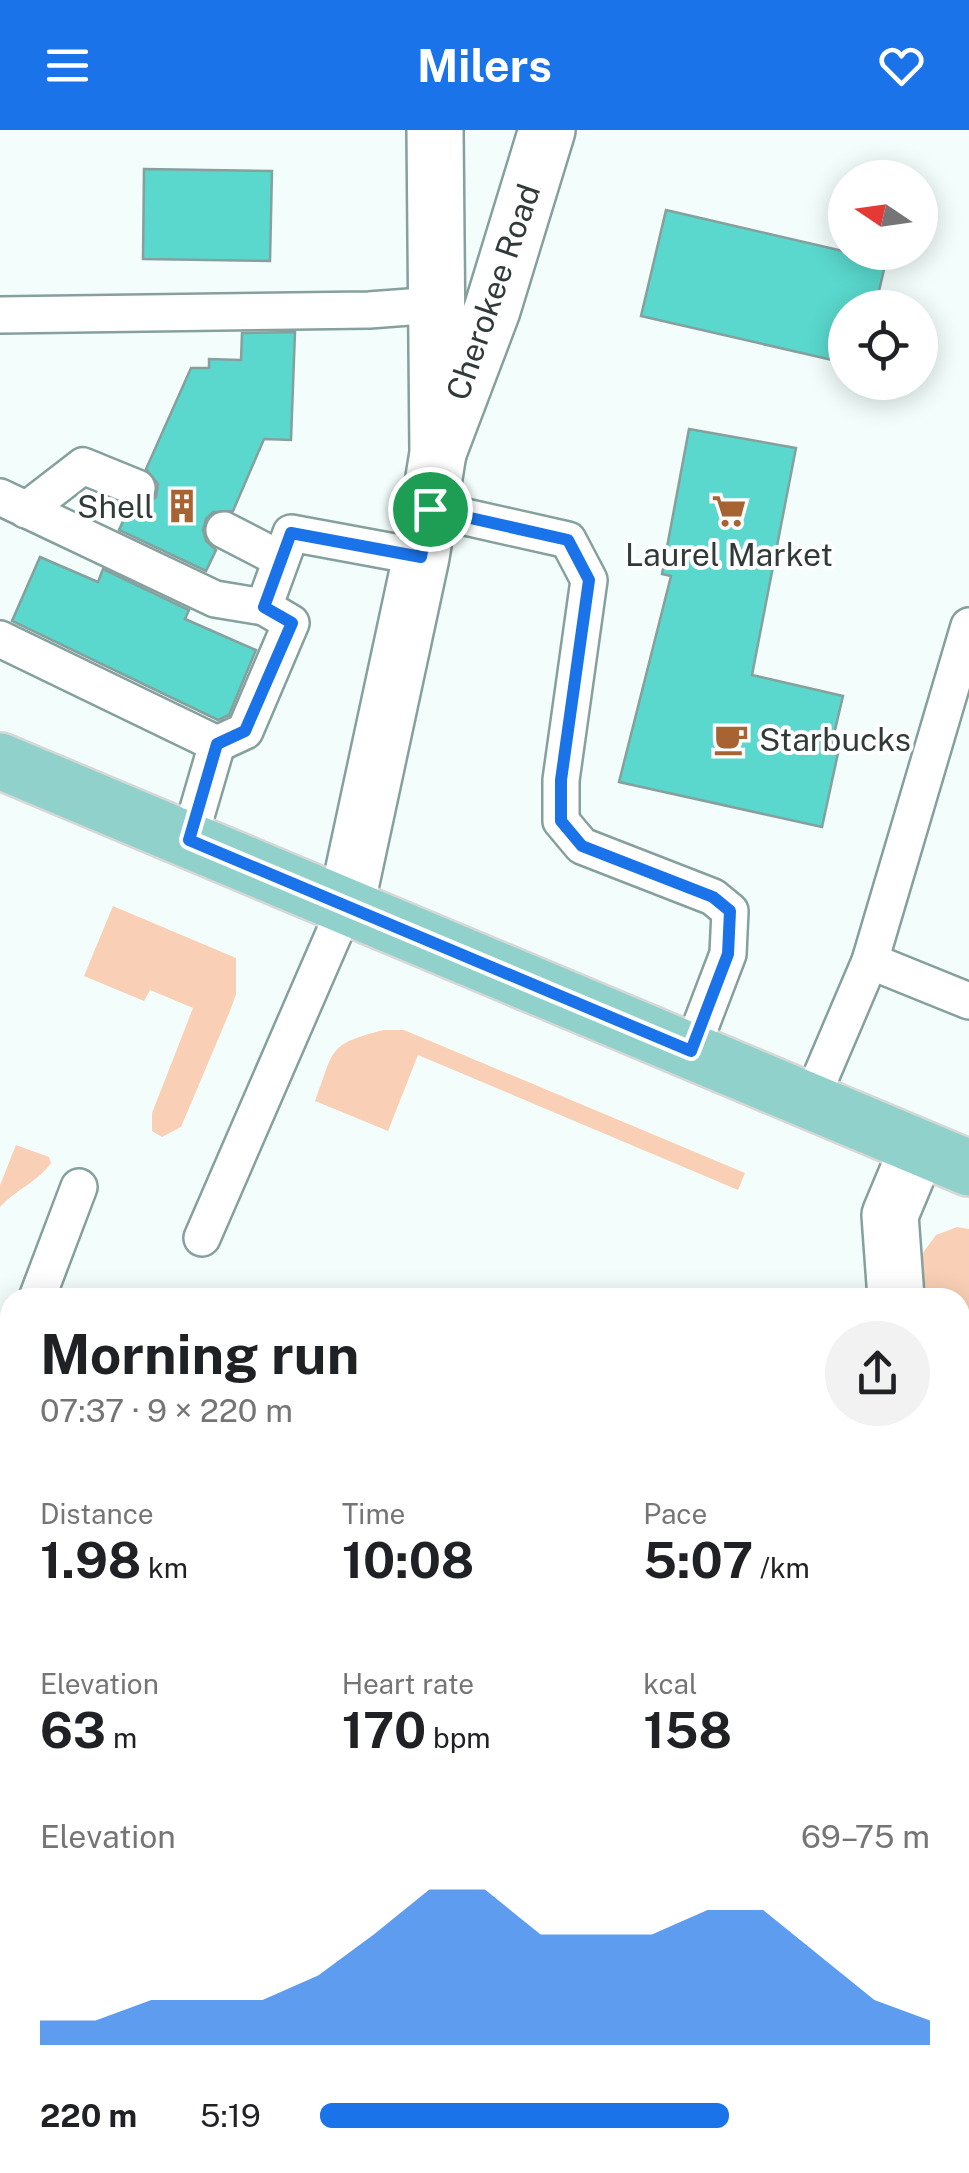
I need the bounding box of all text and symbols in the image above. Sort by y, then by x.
icon: menu [40,38,95,93]
icon: heart [874,38,929,93]
text: Milers [417,39,552,92]
north arrow [828,160,938,270]
map controls [828,160,938,400]
street label: Cherokee Road [439,179,547,405]
button: locate [828,290,938,400]
pin [388,467,473,552]
icon: arrive [403,482,458,537]
building icon: Shell [163,487,201,525]
place label: Shell [77,488,154,525]
supermarket icon: Laurel Market [710,492,748,530]
place label: Laurel Market [625,536,833,573]
cafe icon: Starbucks [712,720,750,758]
place label: Starbucks [759,721,911,758]
button: share [825,1321,930,1426]
text: Morning run [40,1322,359,1386]
text: 07:37 · 9 × 220 m [40,1392,293,1429]
text: Distance [40,1497,154,1530]
text: Time [342,1497,405,1530]
text: Pace [643,1497,707,1530]
text: 1.98 [40,1530,141,1589]
text: 10:08 [342,1530,474,1589]
text: 5:07 [643,1530,753,1589]
text: km [141,1551,188,1584]
text: /km [753,1551,810,1584]
text: Elevation [40,1667,159,1700]
text: Heart rate [342,1667,474,1700]
text: kcal [643,1667,697,1700]
text: 63 [40,1700,106,1759]
text: 170 [342,1700,426,1759]
text: 158 [643,1700,732,1759]
text: m [106,1721,137,1754]
text: bpm [426,1721,491,1754]
text: Elevation [40,1818,176,1855]
text: 69–75 m [801,1818,930,1855]
text: 220 m [40,2097,137,2134]
text: 5:19 [200,2097,261,2134]

